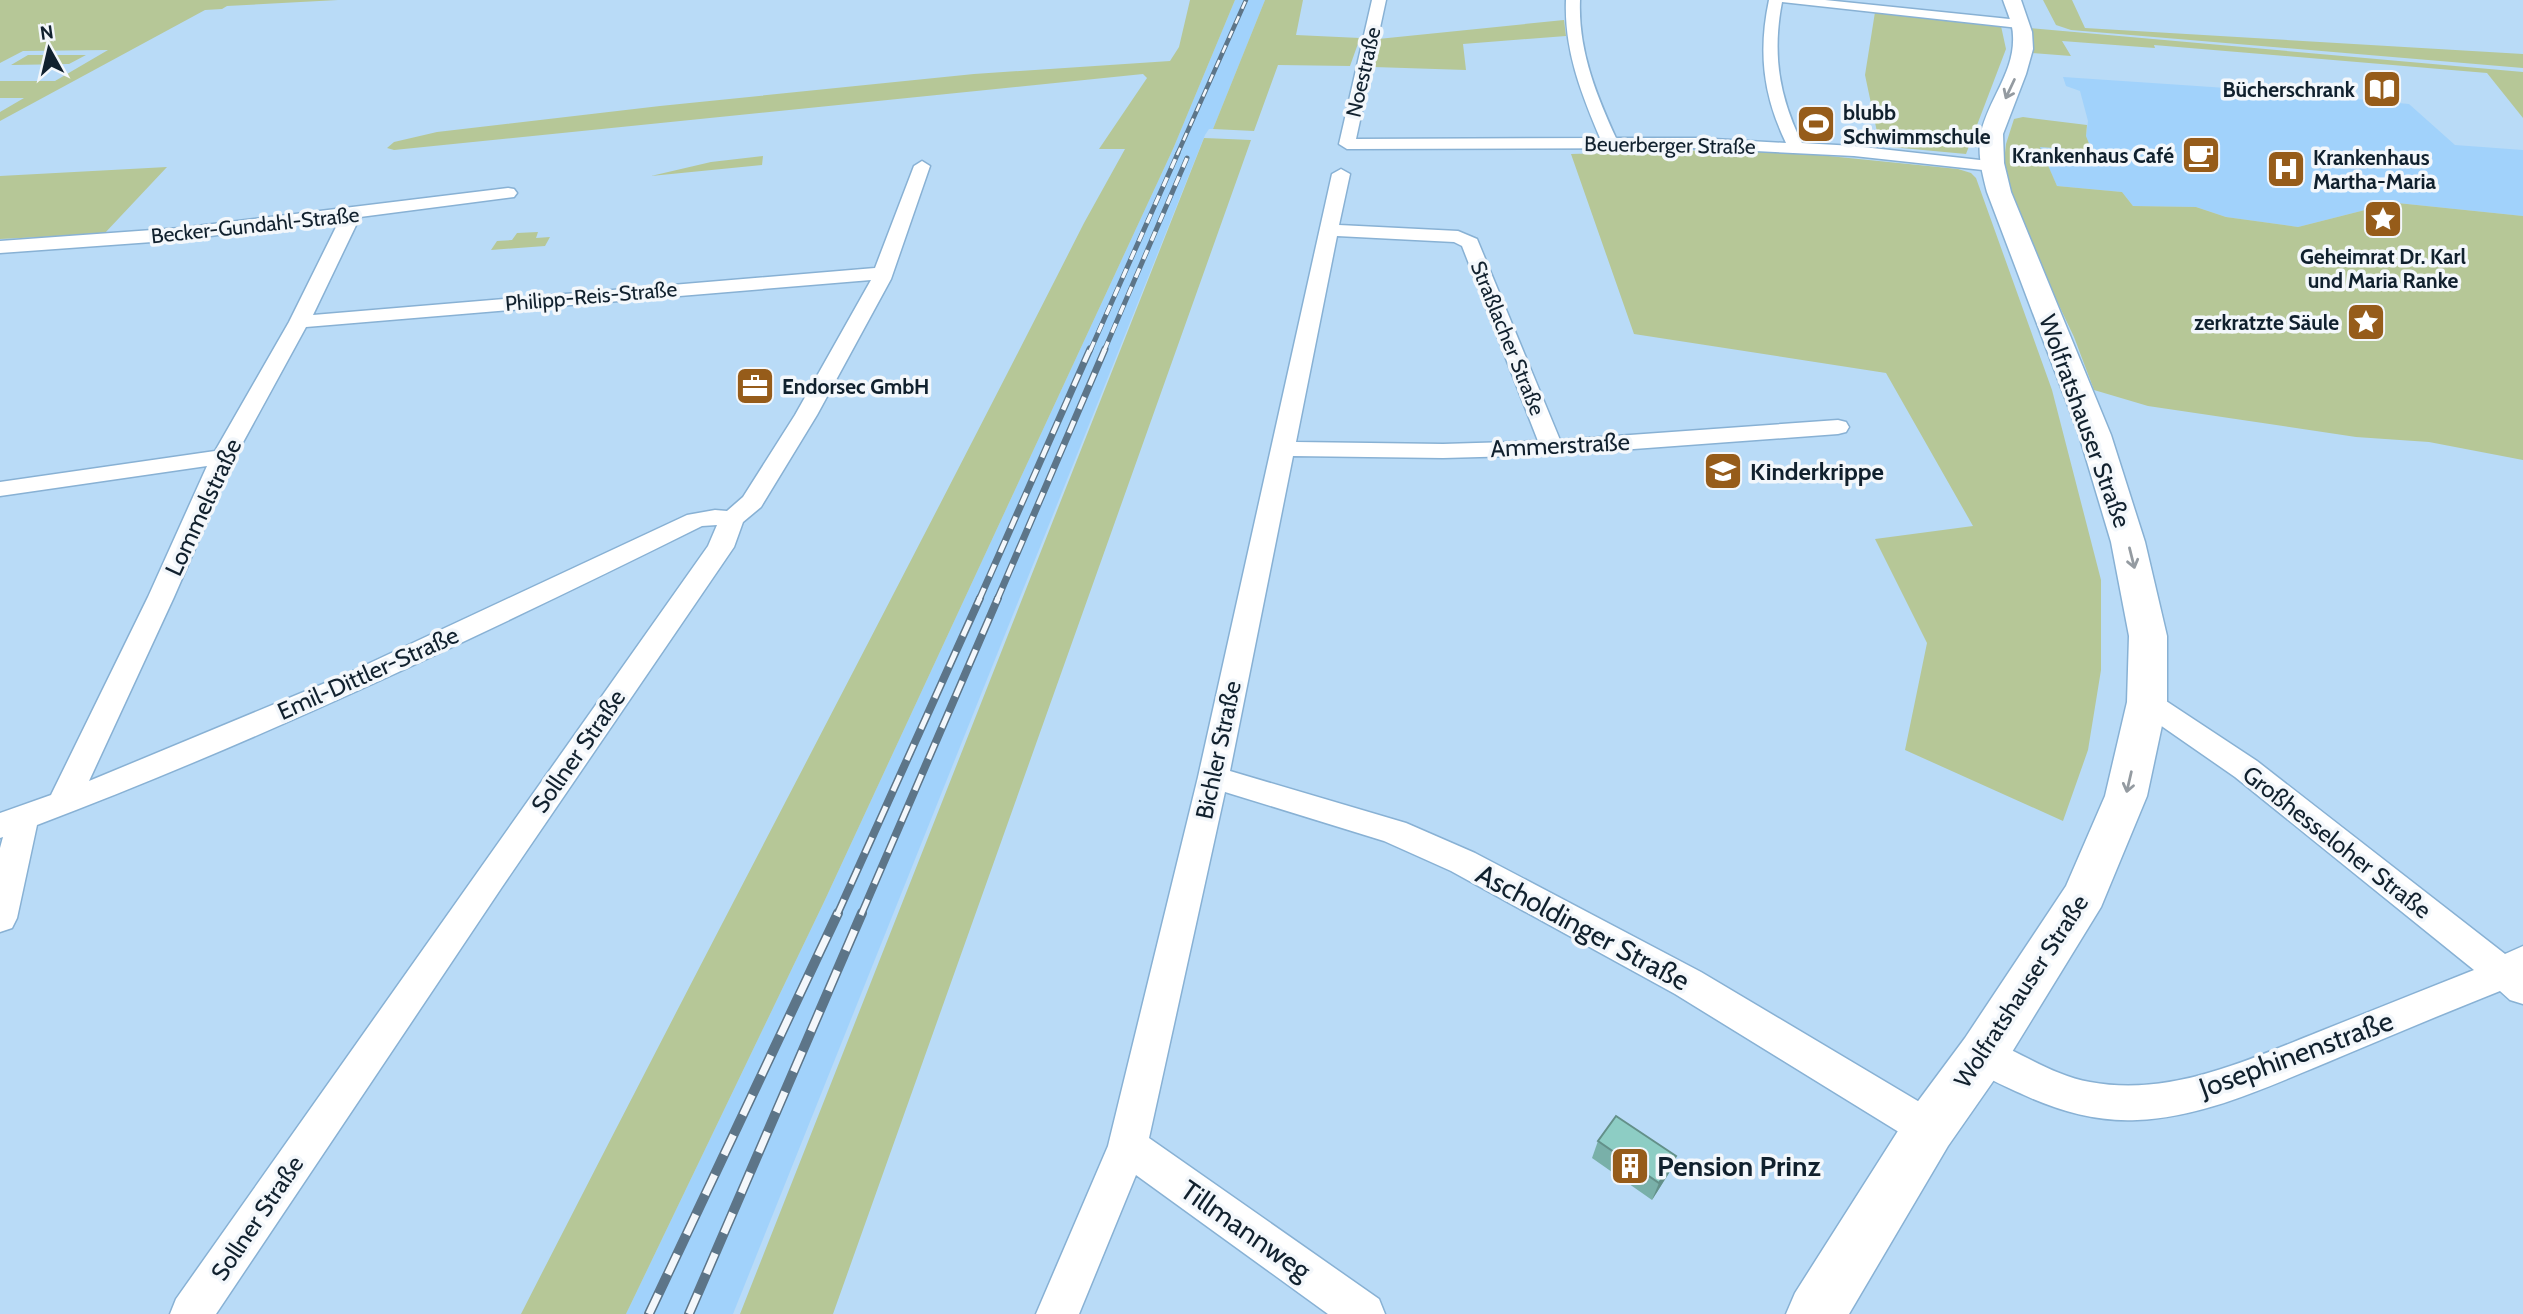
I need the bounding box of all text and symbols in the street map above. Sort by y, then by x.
north arrow [14,14,84,84]
text: N [38,20,55,45]
street label: Noestraße [1340,24,1386,120]
library icon: Bücherschrank [2361,68,2403,110]
place label: Bücherschrank [2222,77,2356,102]
one-way arrow [2003,78,2016,99]
place label: blubb Schwimmschule [1843,100,1991,149]
sports icon: blubb Schwimmschule [1795,103,1837,145]
street label: Beuerberger Straße [1584,131,1756,159]
cafe icon: Krankenhaus Café [2180,134,2222,176]
place label: Krankenhaus Café [2012,143,2174,168]
place label: Krankenhaus Martha-Maria [2313,145,2437,194]
hospital icon: Krankenhaus Martha-Maria [2265,148,2307,190]
place icon: Geheimrat Dr. Karl und Maria Ranke [2362,198,2404,240]
street label: Becker-Gundahl-Straße [150,202,361,248]
place label: Geheimrat Dr. Karl und Maria Ranke [2300,244,2466,293]
street label: Straßlacher Straße [1466,257,1550,419]
street label: Philipp-Reis-Straße [504,276,678,316]
place icon: zerkratzte Säule [2345,301,2387,343]
place label: zerkratzte Säule [2194,310,2339,335]
street label: Wolfratshauser Straße [2033,311,2137,531]
office icon: Endorsec GmbH [734,365,776,407]
place label: Endorsec GmbH [782,374,929,399]
street label: Ammerstraße [1489,427,1631,463]
street label: Lommelstraße [159,434,247,580]
school or university icon: Kinderkrippe [1702,450,1744,492]
place label: Kinderkrippe [1750,457,1884,486]
one-way arrow [2126,546,2139,569]
street label: Emil-Dittler-Straße [273,620,463,726]
street label: Bichler Straße [1189,678,1247,822]
street label: Sollner Straße [525,684,631,818]
street label: Großhesseloher Straße [2237,759,2437,925]
one-way arrow [2122,770,2135,793]
street label: Ascholdinger Straße [1470,856,1696,998]
street label: Wolfratshauser Straße [1948,889,2094,1093]
street label: Josephinenstraße [2193,1003,2398,1105]
building icon: Pension Prinz [1609,1145,1651,1187]
place label: Pension Prinz [1657,1149,1821,1183]
street label: Sollner Straße [205,1150,309,1286]
street label: Tillmannweg [1174,1173,1319,1288]

